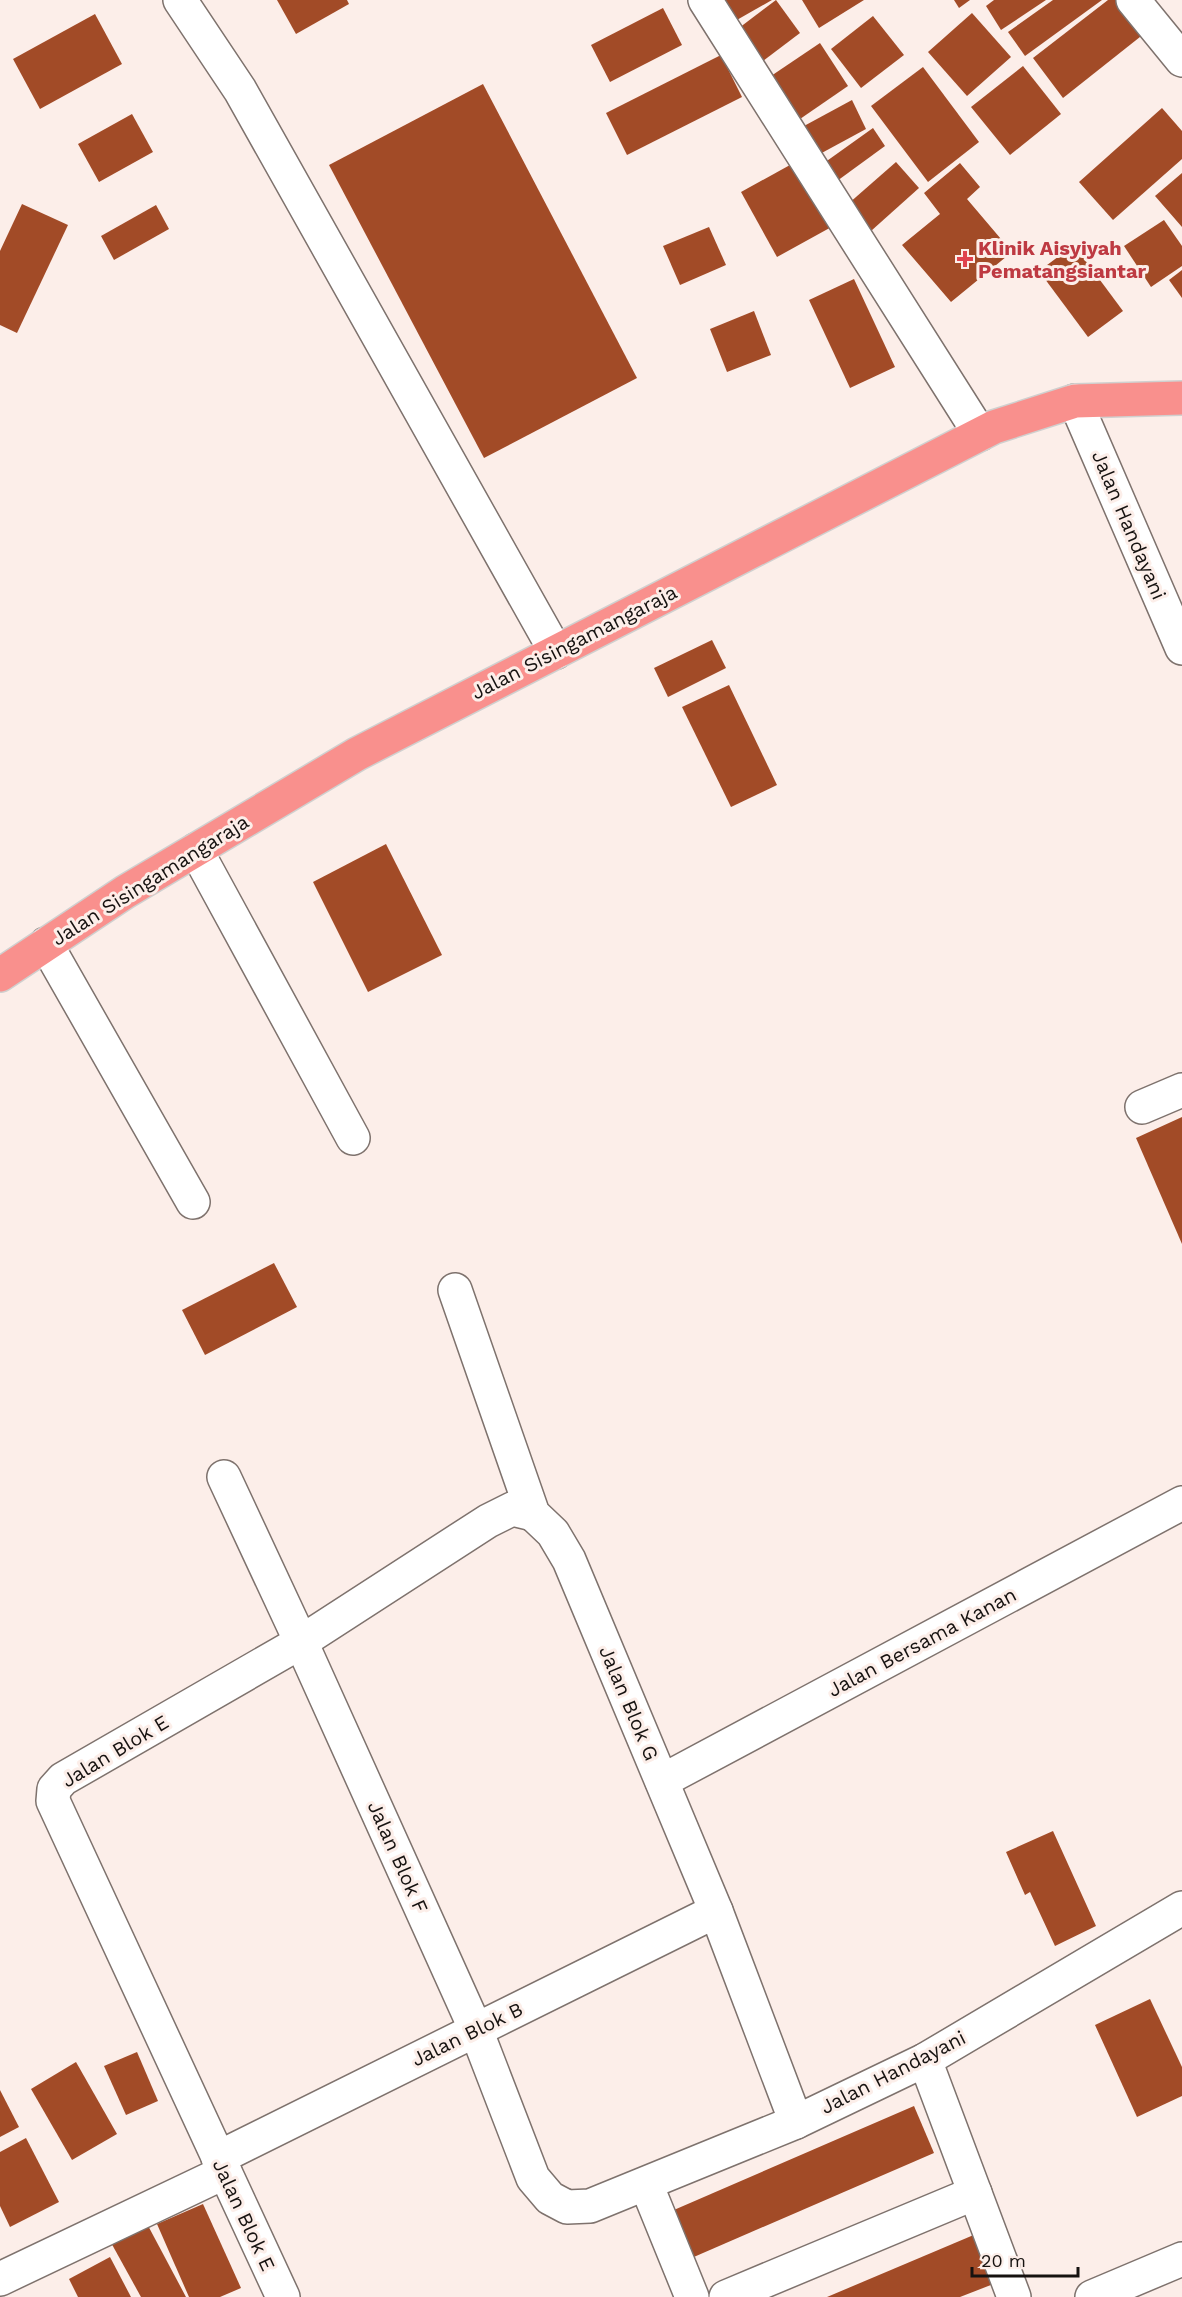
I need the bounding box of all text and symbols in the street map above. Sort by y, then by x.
place label: Klinik Aisyiyah Pematangsiantar [978,236,1147,283]
marker: Klinik Aisyiyah Pematangsiantar [956,250,974,268]
street label: Jalan Handayani [1087,447,1171,603]
street label: Jalan Sisingamangaraja [467,580,681,704]
street label: Jalan Sisingamangaraja [47,809,253,951]
street label: Jalan Bersama Kanan [824,1582,1020,1702]
street label: Jalan Blok G [594,1642,664,1764]
street label: Jalan Blok E [57,1710,173,1792]
street label: Jalan Blok F [363,1797,433,1917]
street label: Jalan Blok B [407,1997,527,2071]
street label: Jalan Handayani [816,2025,970,2119]
street label: Jalan Blok E [208,2155,280,2275]
scale bar [972,2240,1078,2278]
text: 20 m [981,2250,1026,2271]

